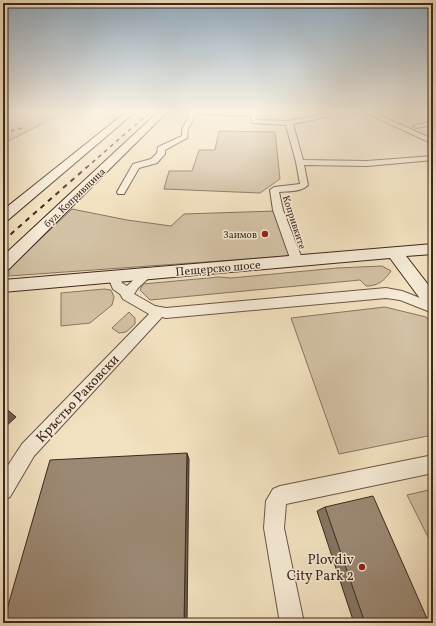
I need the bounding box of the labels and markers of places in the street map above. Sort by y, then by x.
place label: Заимов [223,228,257,242]
marker: Заимов [260,229,270,239]
place label: Plovdiv City Park 2 [287,551,355,586]
marker: Plovdiv City Park 2 [357,562,367,572]

